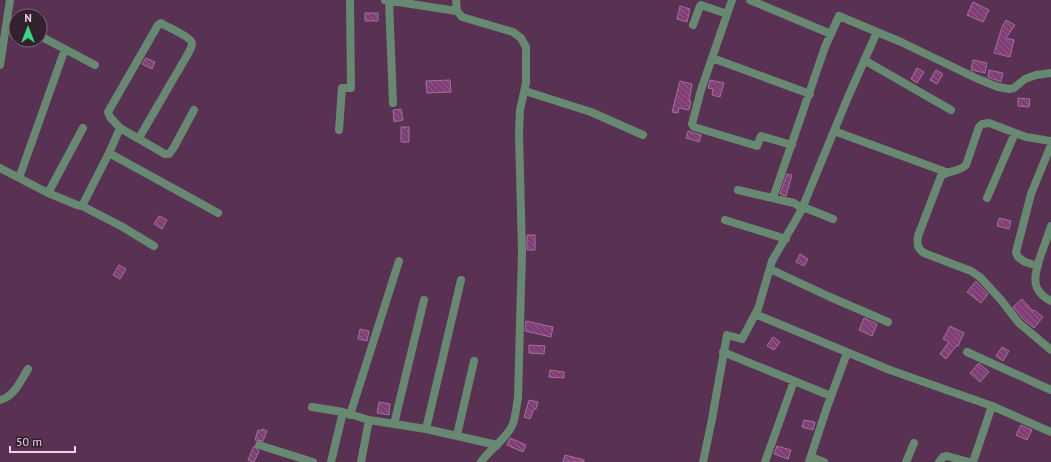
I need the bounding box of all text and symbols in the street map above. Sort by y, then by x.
north arrow [8,8,48,48]
text: N [24,11,32,25]
scale bar [10,428,75,454]
text: 50 m [16,434,42,449]

